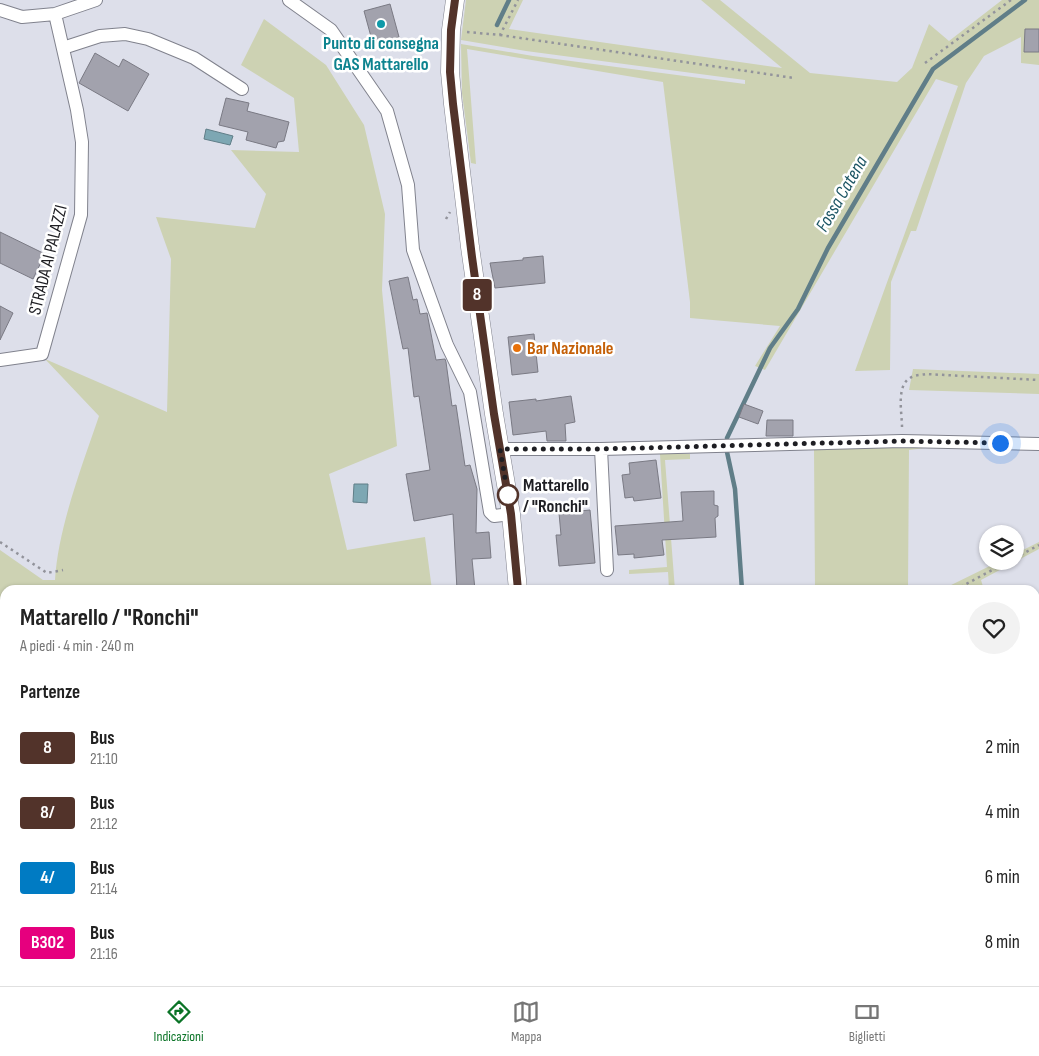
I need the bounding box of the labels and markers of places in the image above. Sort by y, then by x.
marker: Punto di consegna GAS Mattarello [375,18,387,30]
place label: Punto di consegna GAS Mattarello [323,33,439,75]
place label: Bar Nazionale [527,338,613,359]
marker: Bar Nazionale [511,342,523,354]
place label: Mattarello / "Ronchi" [523,475,589,517]
marker: Mattarello / "Ronchi" [497,484,519,506]

